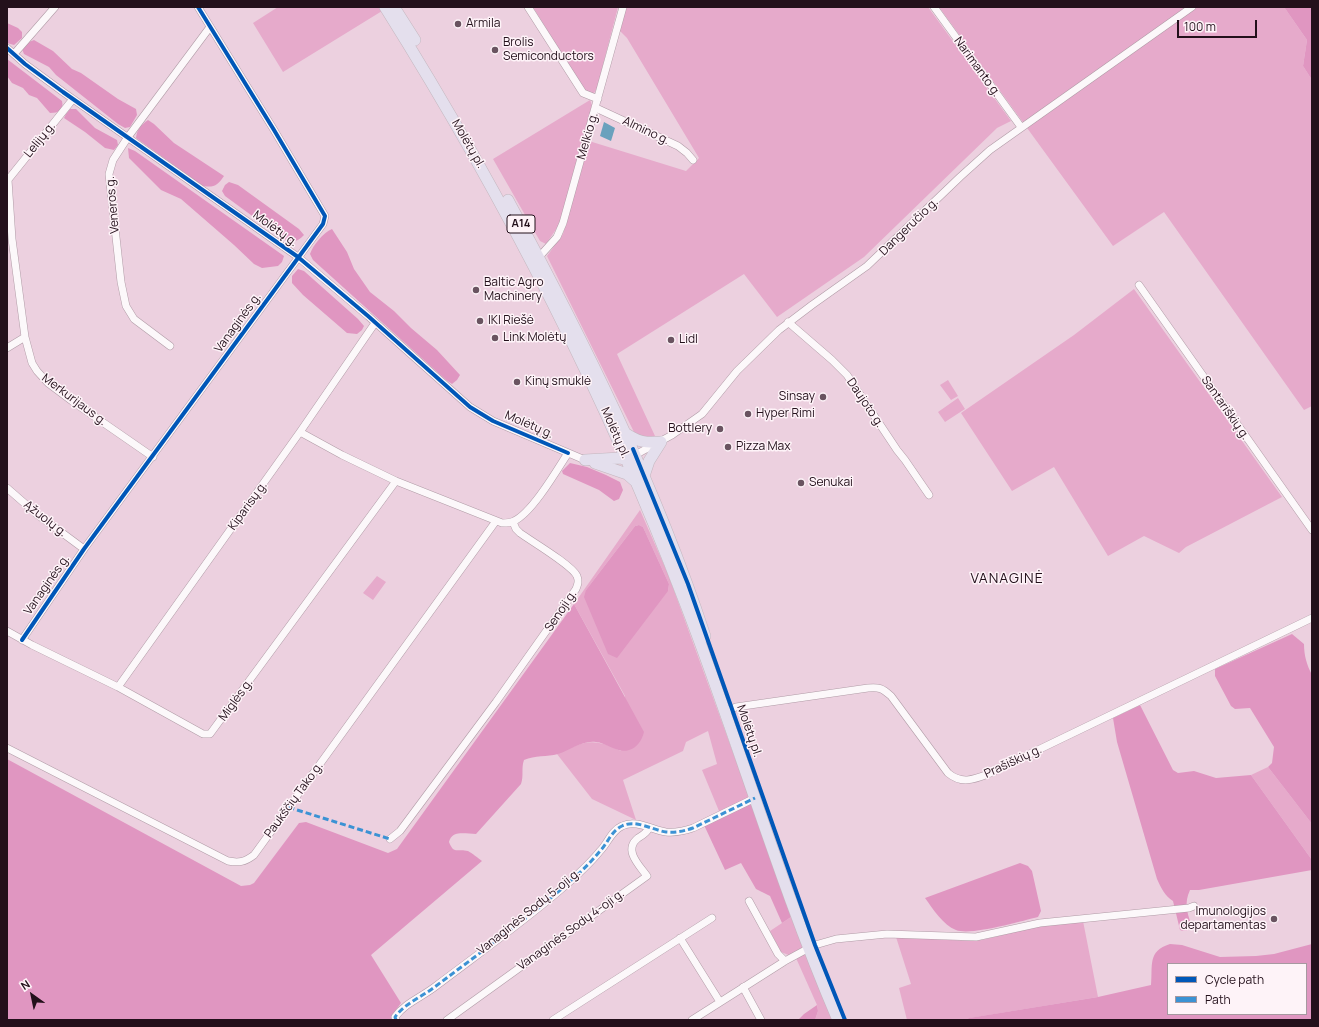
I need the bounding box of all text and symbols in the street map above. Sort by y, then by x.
scale bar [1179,12,1259,38]
place label: Armila [466,17,500,31]
text: 100 m [1184,18,1216,35]
marker: Armila [453,19,463,29]
street label: Narimanto g. [951,34,1003,100]
place label: Brolis Semiconductors [503,36,594,64]
marker: Brolis Semiconductors [490,45,500,55]
street label: Melkio g. [574,111,602,161]
street label: Almino g. [620,114,672,148]
street label: Molėtų pl. [448,117,488,171]
street label: Lelijų g. [21,119,59,161]
street label: Veneros g. [103,176,123,234]
street label: Dangeručio g. [877,195,941,259]
street label: Molėtų g. [250,208,300,250]
road number: A14 [507,215,535,233]
place label: Baltic Agro Machinery [484,276,543,304]
marker: Baltic Agro Machinery [471,285,481,295]
street label: Vanaginės g. [212,290,264,356]
place label: IKI Riešė [488,314,534,328]
marker: IKI Riešė [475,316,485,326]
place label: Link Molėtų [503,331,566,345]
marker: Link Molėtų [490,333,500,343]
place label: Lidl [679,333,698,347]
marker: Lidl [666,335,676,345]
street label: Merkurijaus g. [39,371,109,429]
street label: Santariškių g. [1198,373,1252,443]
place label: Kinų smuklė [525,375,591,389]
street label: Daujoto g. [843,376,887,430]
marker: Kinų smuklė [512,377,522,387]
place label: Sinsay [779,390,815,404]
marker: Sinsay [818,392,828,402]
street label: Molėtų pl. [597,405,633,461]
place label: Hyper Rimi [756,407,815,421]
street label: Molėtų g. [502,408,556,442]
marker: Hyper Rimi [743,409,753,419]
place label: Bottlery [668,422,712,436]
marker: Bottlery [715,424,725,434]
place label: Pizza Max [736,440,791,454]
marker: Pizza Max [723,442,733,452]
place label: Senukai [809,476,853,490]
marker: Senukai [796,478,806,488]
street label: Kiparisų g. [225,479,271,533]
street label: Ąžuolų g. [21,498,69,540]
street label: Vanaginės g. [21,552,73,618]
district label: VANAGINĖ [970,571,1044,587]
street label: Senoji g. [542,588,580,634]
street label: Miglės g. [216,676,256,724]
street label: Molėtų pl. [733,703,765,759]
street label: Prašiškių g. [982,742,1044,782]
street label: Paukščių Tako g. [262,759,326,841]
street label: Vanaginės Sodų 5-oji g. [475,866,583,958]
street label: Vanaginės Sodų 4-oji g. [515,886,627,974]
place label: Imunologijos departamentas [1181,905,1266,933]
marker: Imunologijos departamentas [1269,914,1279,924]
legend [1167,963,1307,1015]
text: Cycle path [1205,971,1264,988]
north arrow [12,975,52,1015]
text: N [18,976,33,993]
text: Path [1205,991,1231,1008]

